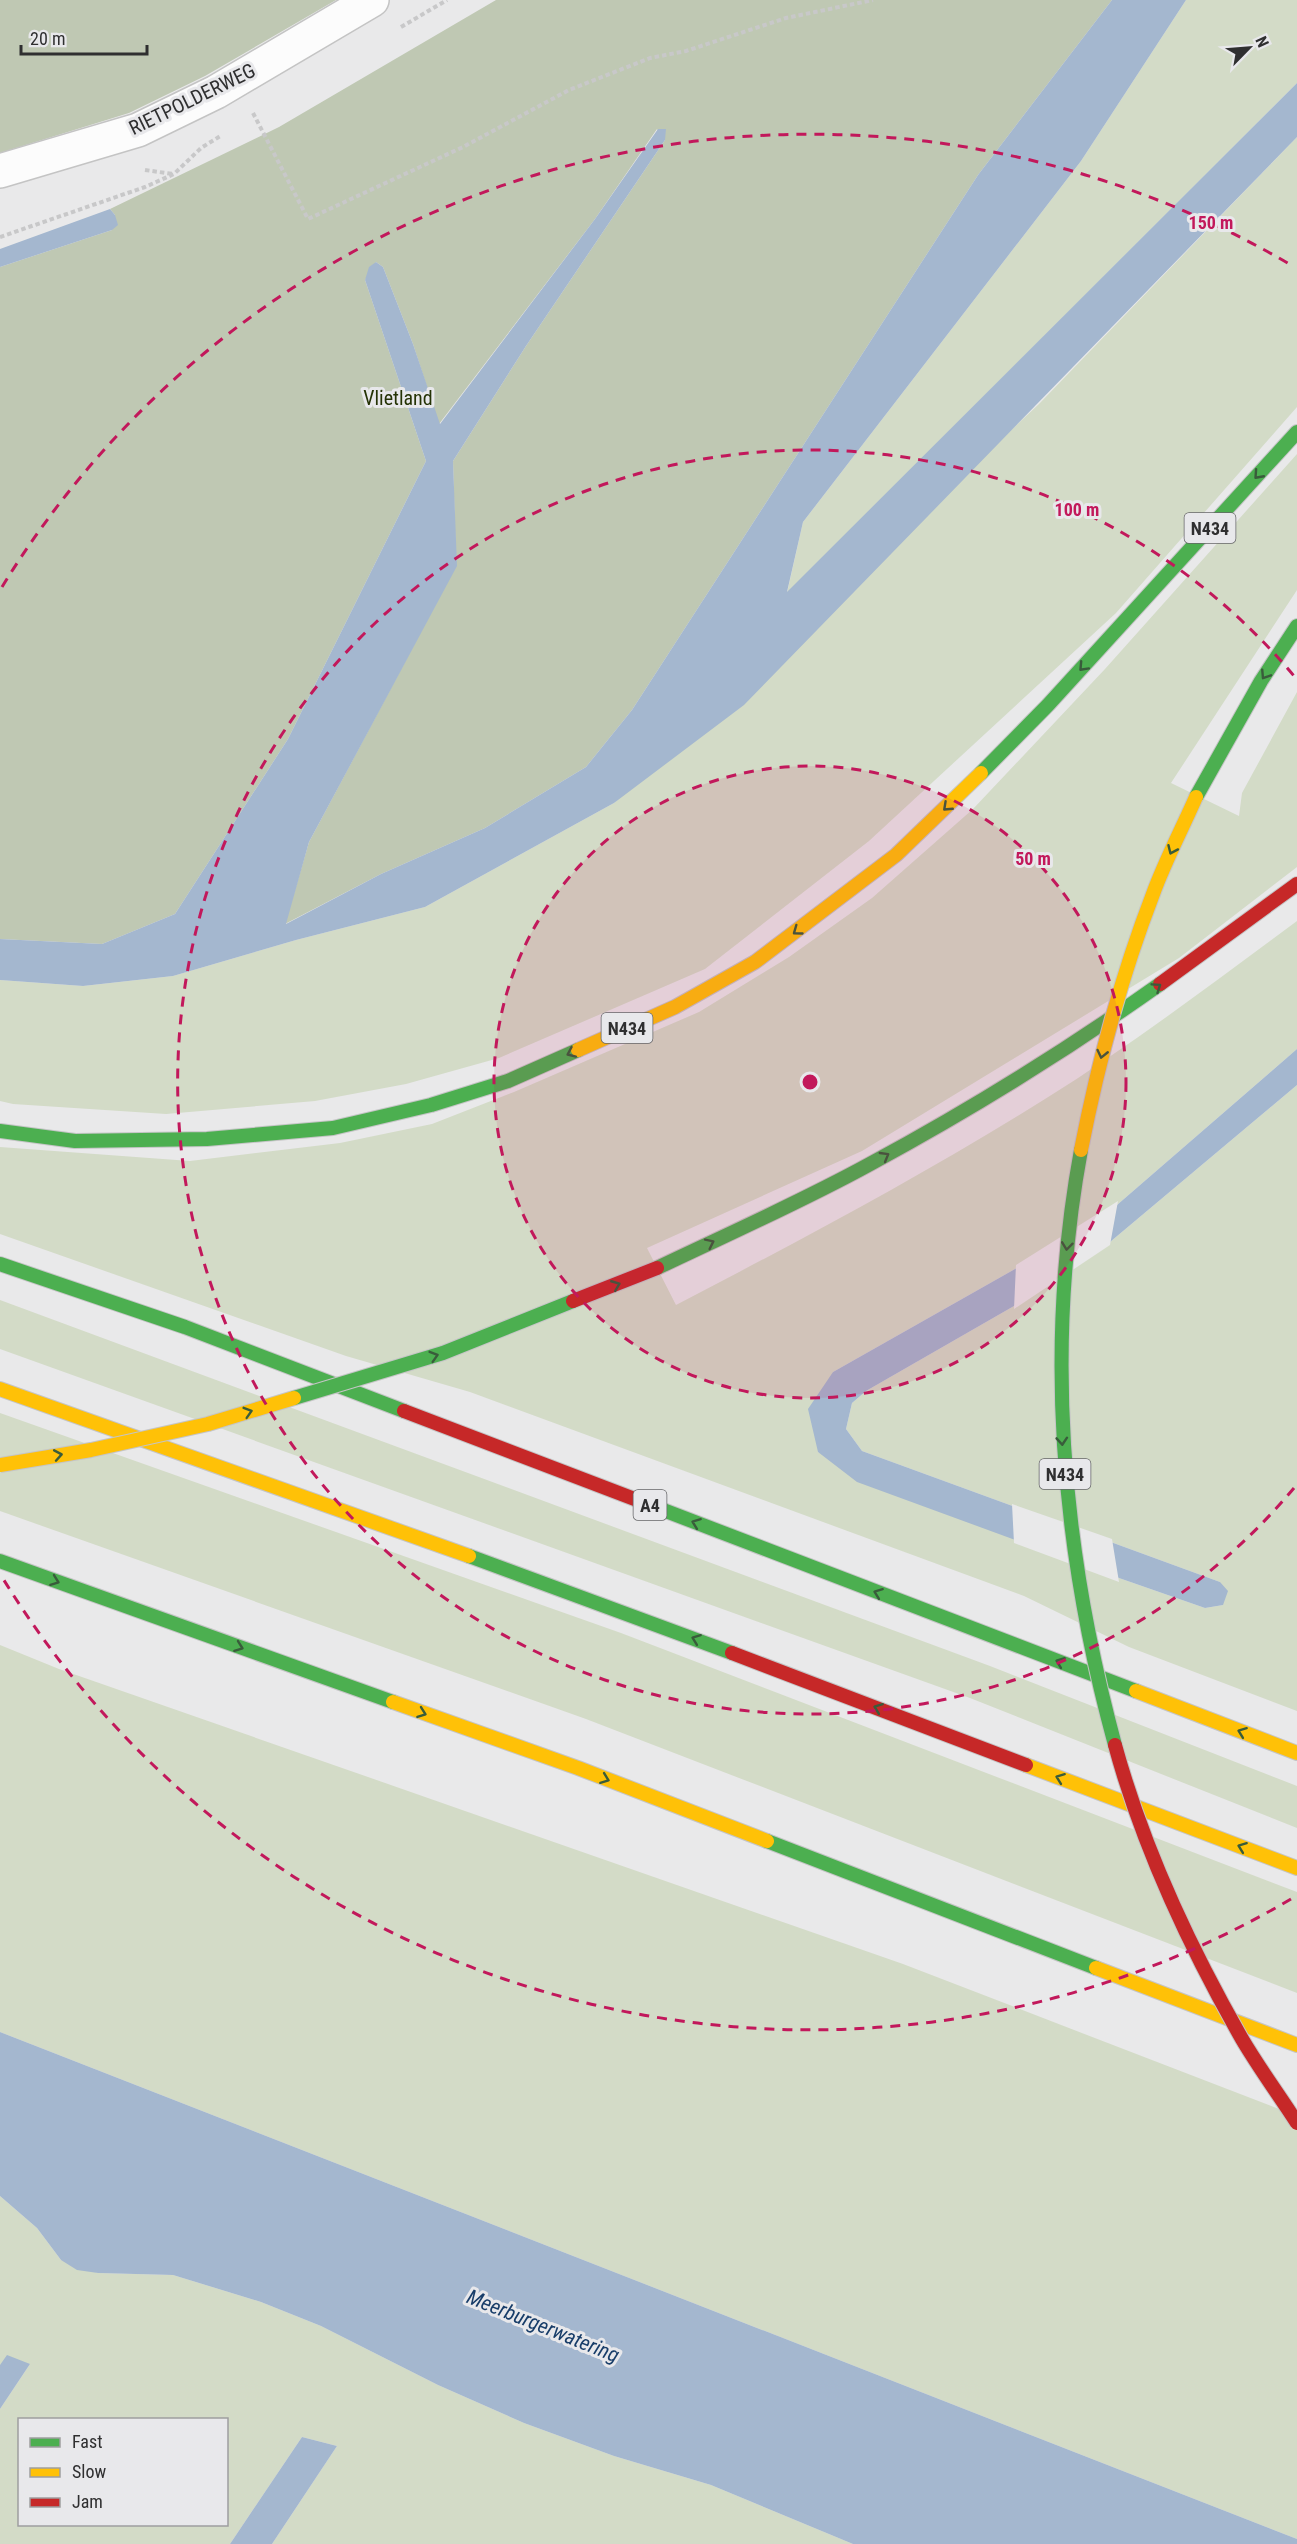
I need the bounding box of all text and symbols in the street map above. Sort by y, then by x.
scale bar [21,18,147,56]
north arrow [1219,18,1279,78]
text: 20 m [30,28,65,49]
text: N [1251,33,1273,50]
street label: RIETPOLDERWEG [125,58,259,140]
text: 150 m [1189,212,1233,233]
park label: Vlietland [363,386,433,410]
one-way arrow [1254,469,1265,479]
text: 100 m [1055,499,1099,520]
road number: N434 [1184,513,1236,543]
one-way arrow [1079,660,1090,671]
one-way arrow [1261,668,1272,679]
one-way arrow [944,800,954,811]
one-way arrow [1167,844,1179,855]
text: 50 m [1015,848,1051,869]
one-way arrow [793,924,804,935]
one-way arrow [1150,983,1161,994]
road number: N434 [602,1013,652,1043]
one-way arrow [567,1046,578,1058]
one-way arrow [1097,1049,1110,1059]
centre of rings [800,1072,820,1092]
one-way arrow [879,1152,889,1164]
one-way arrow [703,1238,714,1250]
one-way arrow [1061,1241,1074,1251]
one-way arrow [610,1280,621,1292]
one-way arrow [428,1351,439,1363]
one-way arrow [242,1407,253,1419]
one-way arrow [1056,1436,1069,1445]
one-way arrow [53,1450,62,1462]
road number: N434 [1040,1459,1090,1489]
road number: A4 [634,1490,666,1520]
one-way arrow [691,1518,702,1530]
one-way arrow [49,1573,60,1586]
one-way arrow [874,1587,884,1600]
one-way arrow [691,1634,702,1646]
one-way arrow [233,1639,243,1652]
one-way arrow [1056,1657,1066,1670]
one-way arrow [873,1703,884,1715]
one-way arrow [416,1705,427,1718]
one-way arrow [1238,1727,1249,1739]
one-way arrow [599,1772,610,1784]
one-way arrow [1055,1772,1066,1785]
one-way arrow [1238,1842,1249,1854]
water label: Meerburgerwatering [463,2285,623,2367]
legend [18,2418,228,2526]
text: Fast [72,2431,103,2452]
text: Slow [72,2461,107,2482]
text: Jam [72,2491,103,2512]

